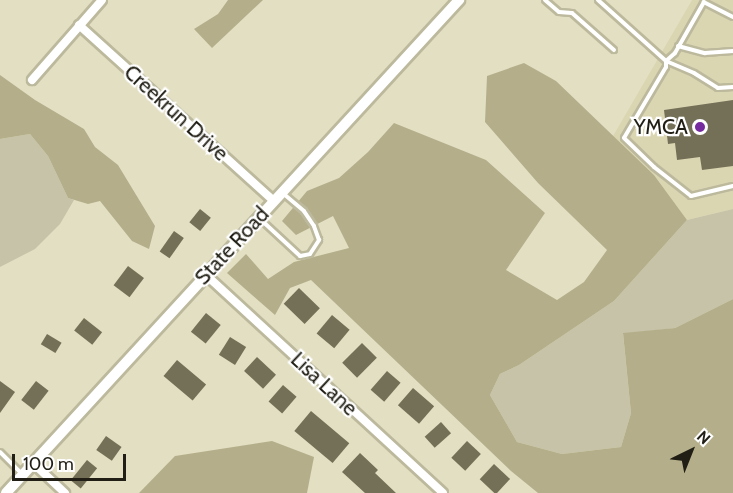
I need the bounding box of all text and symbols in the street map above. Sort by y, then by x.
street label: Creekrun Drive [119,60,233,166]
place label: YMCA [634,114,688,140]
marker: YMCA [693,120,707,134]
street label: State Road [190,202,274,290]
street label: Lisa Lane [286,347,362,421]
north arrow [661,421,721,481]
text: N [693,427,714,448]
scale bar [15,442,129,480]
text: 100 m [23,453,74,475]

